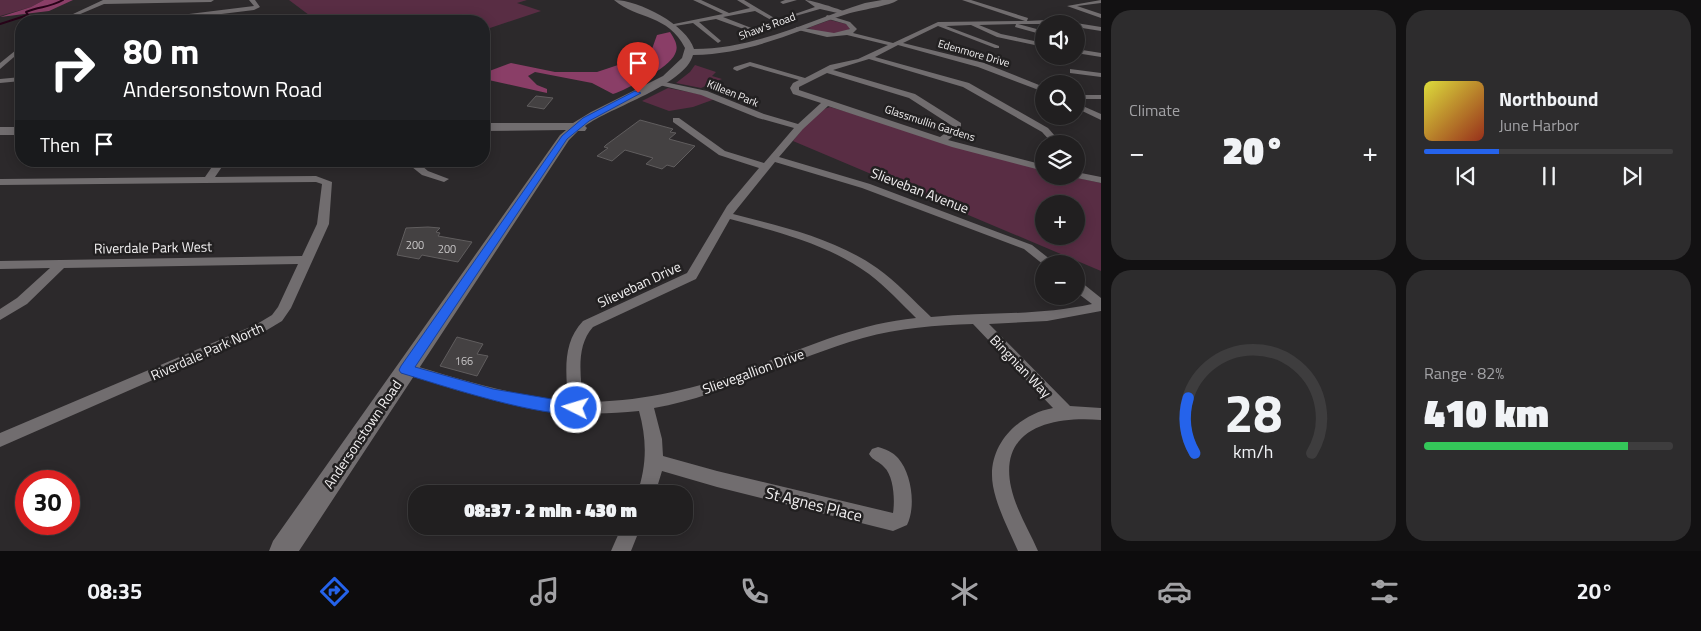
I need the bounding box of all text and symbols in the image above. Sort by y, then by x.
street label: Shaw's Road [736,8,798,44]
map controls [1035,15,1085,305]
button: sound [1035,15,1085,65]
text: 80 m [123,24,199,78]
icon: right [40,35,105,100]
street label: Edenmore Drive [936,35,1012,71]
pin [617,42,659,93]
icon: arrive [624,49,652,77]
text: Andersonstown Road [123,72,322,106]
street label: Killeen Park [705,75,762,111]
button: search [1035,75,1085,125]
text: Northbound [1499,84,1599,113]
text: Climate [1129,98,1180,122]
street label: Glassmullin Gardens [883,101,977,145]
text: June Harbor [1499,113,1579,137]
text: 20° [1222,121,1285,179]
text: Then [40,130,80,159]
icon: arrive [90,130,118,158]
text: − [1129,130,1145,173]
text: + [1362,130,1378,173]
button: layers [1035,135,1085,185]
street label: Slieveban Avenue [868,162,972,218]
icon: previous [1452,162,1480,190]
icon: pause [1535,162,1563,190]
icon: next [1618,162,1646,190]
button: + [1035,195,1085,245]
street label: Riverdale Park West [94,235,212,259]
house number: 200 [406,237,424,253]
house number: 200 [438,241,456,257]
street label: Slieveban Drive [594,255,684,313]
button: − [1035,255,1085,305]
street label: Riverdale Park North [147,317,267,385]
street label: Bingnian Way [985,330,1057,402]
street label: Slievegallion Drive [699,343,807,399]
house number: 166 [455,353,473,369]
text: Range · 82% [1424,361,1504,385]
text: 28 [1224,373,1283,452]
street label: Andersonstown Road [318,376,406,492]
position arrow [549,381,601,433]
text: 410 km [1424,384,1549,442]
text: km/h [1233,438,1274,465]
speed limit sign: 30 [15,470,80,535]
street label: St Agnes Place [763,480,865,528]
text: 08:37 · 2 min · 430 m [464,495,637,524]
text: 08:35 [87,574,142,608]
icon: directions [317,574,352,609]
icon: music [527,574,562,609]
icon: phone [737,574,772,609]
icon: climate [947,574,982,609]
icon: car [1157,574,1192,609]
icon: filters [1367,574,1402,609]
text: 20° [1576,574,1613,608]

